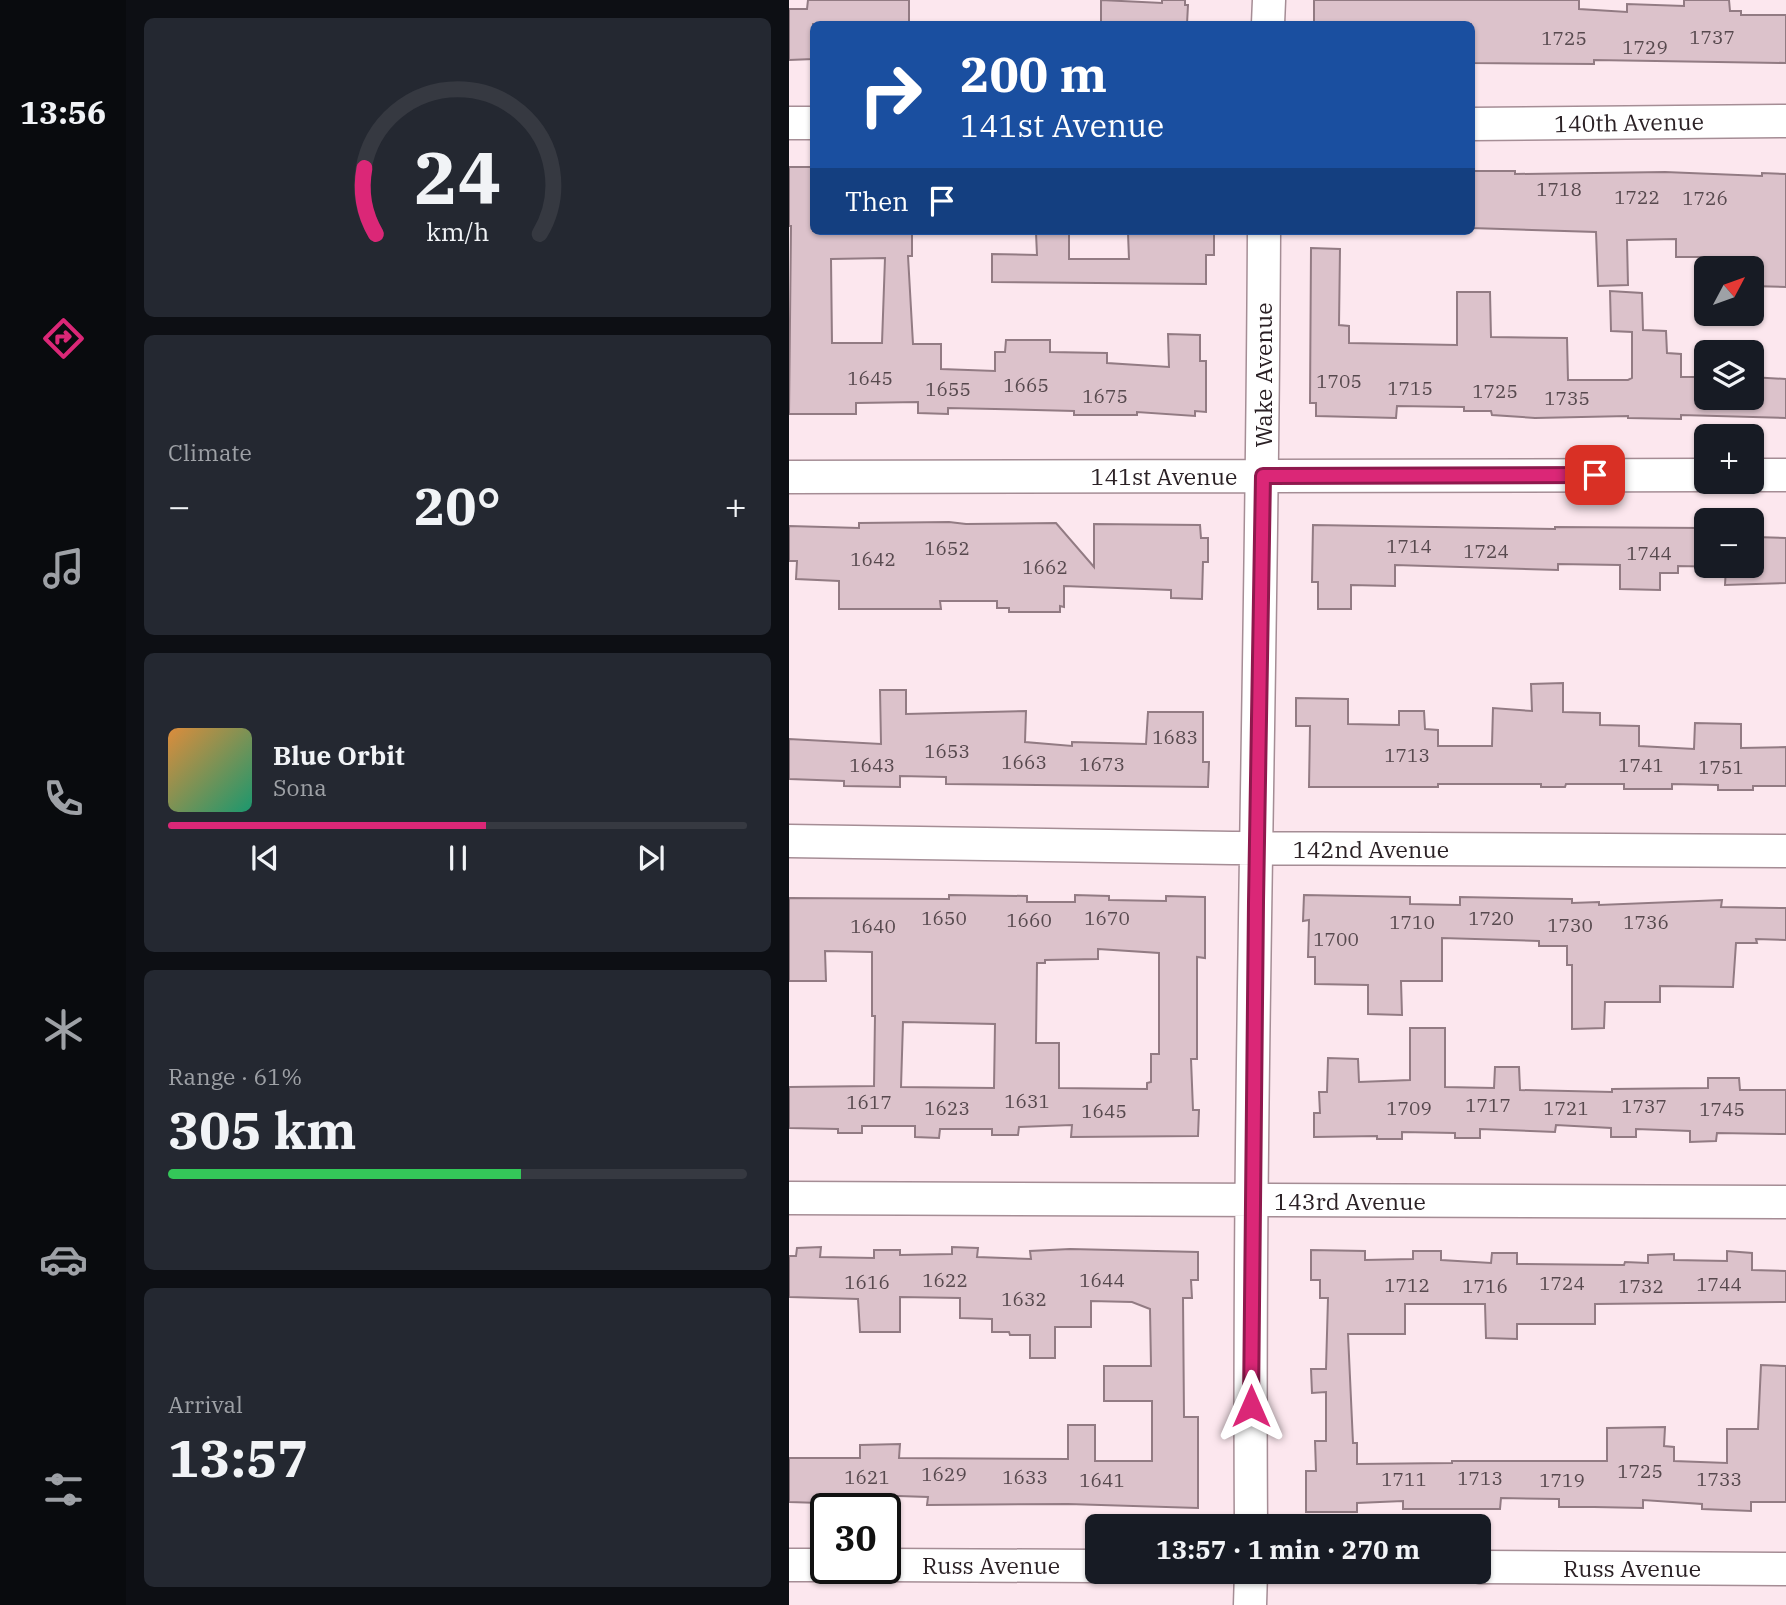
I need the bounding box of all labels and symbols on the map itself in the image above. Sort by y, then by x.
house number: 1737 [1689,25,1735,49]
house number: 1725 [1541,26,1587,50]
house number: 1729 [1622,35,1668,59]
street label: 140th Avenue [1554,106,1704,138]
house number: 1718 [1536,177,1582,201]
house number: 1722 [1614,185,1660,209]
house number: 1726 [1682,186,1728,210]
north arrow [1694,256,1764,326]
street label: Wake Avenue [1248,302,1278,448]
house number: 1645 [847,366,893,390]
house number: 1705 [1316,369,1362,393]
house number: 1665 [1003,373,1049,397]
house number: 1715 [1387,376,1433,400]
house number: 1655 [925,377,971,401]
house number: 1725 [1472,379,1518,403]
house number: 1675 [1082,384,1128,408]
house number: 1735 [1544,386,1590,410]
pin [1565,445,1625,505]
street label: 141st Avenue [1091,461,1237,491]
house number: 1714 [1386,534,1432,558]
house number: 1652 [924,536,970,560]
house number: 1724 [1463,539,1509,563]
house number: 1744 [1626,541,1672,565]
house number: 1642 [850,547,896,571]
house number: 1662 [1022,555,1068,579]
house number: 1683 [1152,725,1198,749]
house number: 1653 [924,739,970,763]
house number: 1713 [1384,743,1430,767]
house number: 1663 [1001,750,1047,774]
house number: 1673 [1079,752,1125,776]
house number: 1643 [849,753,895,777]
house number: 1741 [1618,753,1664,777]
house number: 1751 [1698,755,1744,779]
street label: 142nd Avenue [1293,834,1449,864]
house number: 1650 [921,906,967,930]
house number: 1670 [1084,906,1130,930]
house number: 1720 [1468,906,1514,930]
house number: 1660 [1006,908,1052,932]
house number: 1710 [1389,910,1435,934]
house number: 1736 [1623,910,1669,934]
house number: 1730 [1547,913,1593,937]
house number: 1640 [850,914,896,938]
house number: 1700 [1313,927,1359,951]
house number: 1631 [1004,1089,1050,1113]
house number: 1617 [846,1090,892,1114]
house number: 1717 [1465,1093,1511,1117]
house number: 1737 [1621,1094,1667,1118]
house number: 1623 [924,1096,970,1120]
house number: 1709 [1386,1096,1432,1120]
house number: 1721 [1543,1096,1589,1120]
house number: 1745 [1699,1097,1745,1121]
house number: 1645 [1081,1099,1127,1123]
street label: 143rd Avenue [1274,1186,1426,1216]
house number: 1622 [922,1268,968,1292]
house number: 1644 [1079,1268,1125,1292]
house number: 1616 [844,1270,890,1294]
house number: 1724 [1539,1271,1585,1295]
house number: 1744 [1696,1272,1742,1296]
house number: 1712 [1384,1273,1430,1297]
house number: 1716 [1462,1274,1508,1298]
house number: 1732 [1618,1274,1664,1298]
house number: 1632 [1001,1287,1047,1311]
position arrow [1214,1369,1288,1443]
house number: 1725 [1617,1459,1663,1483]
house number: 1629 [921,1462,967,1486]
house number: 1621 [844,1465,890,1489]
house number: 1633 [1002,1465,1048,1489]
house number: 1713 [1457,1466,1503,1490]
house number: 1711 [1381,1467,1427,1491]
house number: 1733 [1696,1467,1742,1491]
house number: 1641 [1079,1468,1125,1492]
house number: 1719 [1539,1468,1585,1492]
speed limit sign: 30 [810,1493,901,1584]
street label: Russ Avenue [922,1550,1060,1580]
street label: Russ Avenue [1563,1553,1701,1583]

